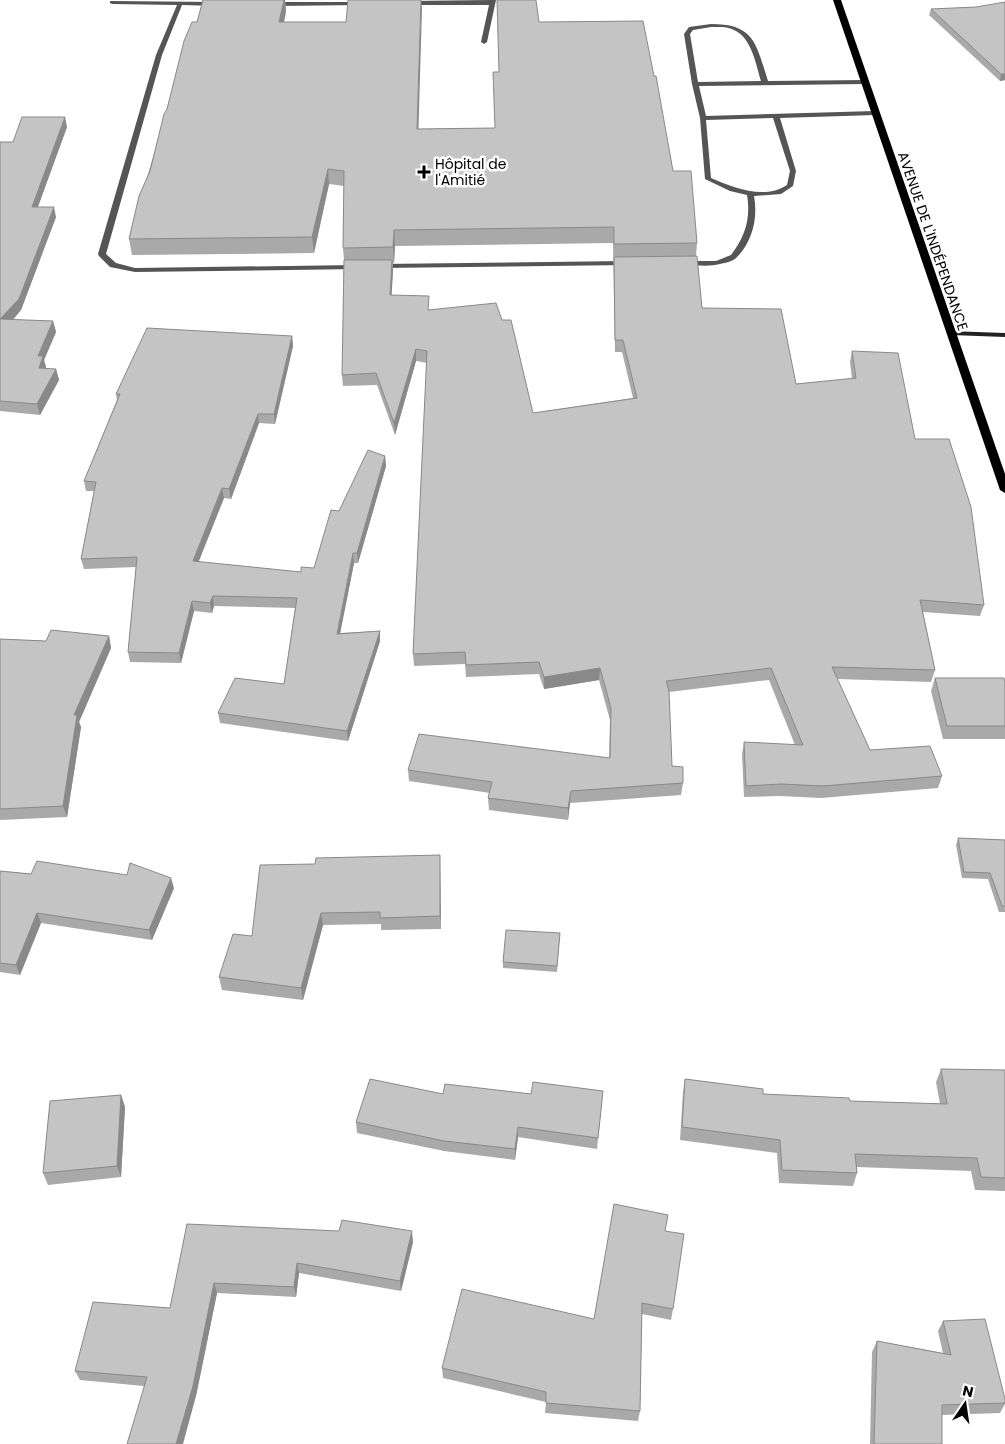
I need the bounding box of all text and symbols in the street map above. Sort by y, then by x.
street label: AVENUE DE L'INDÉPENDANCE [893,149,973,333]
place label: Hôpital de l'Amitié [435,154,507,190]
marker: Hôpital de l'Amitié [417,165,431,179]
north arrow [940,1379,990,1429]
text: N [961,1380,975,1402]

